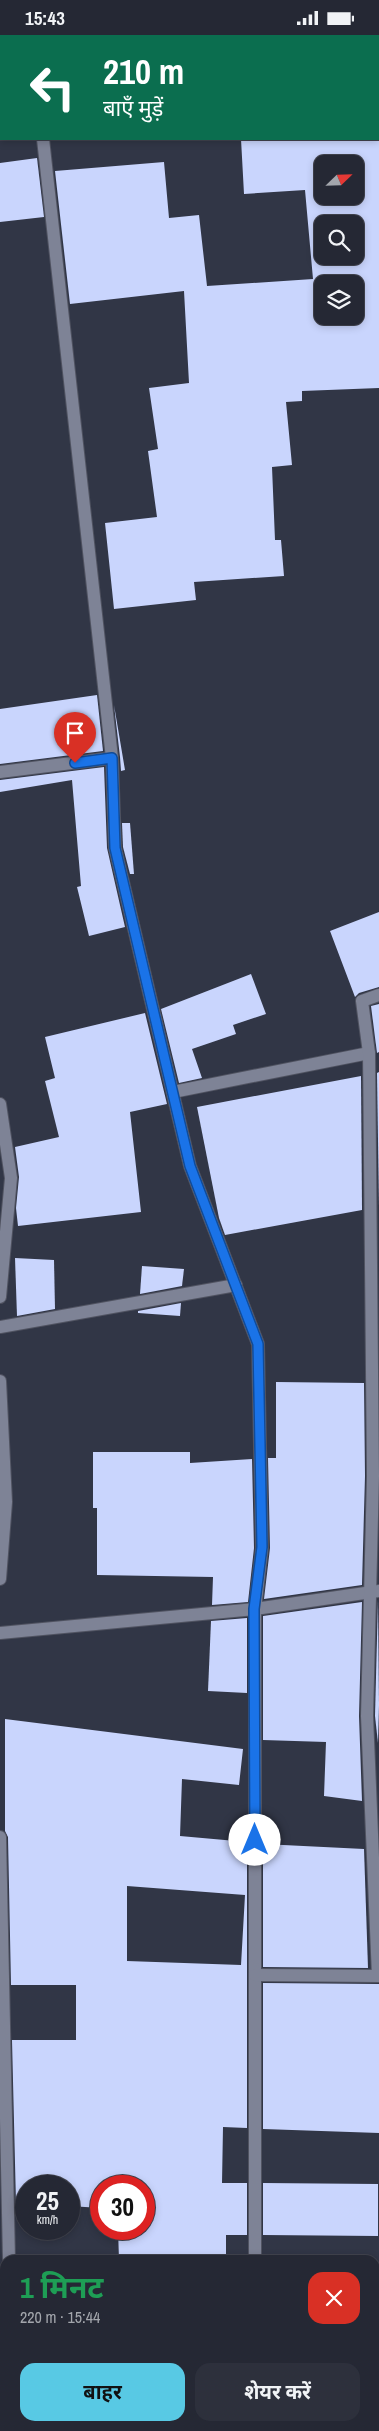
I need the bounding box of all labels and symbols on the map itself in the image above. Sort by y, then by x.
north arrow [314,155,364,205]
pin [54,712,96,763]
position arrow [228,1813,280,1865]
speed limit sign: 30 [90,2175,155,2240]

